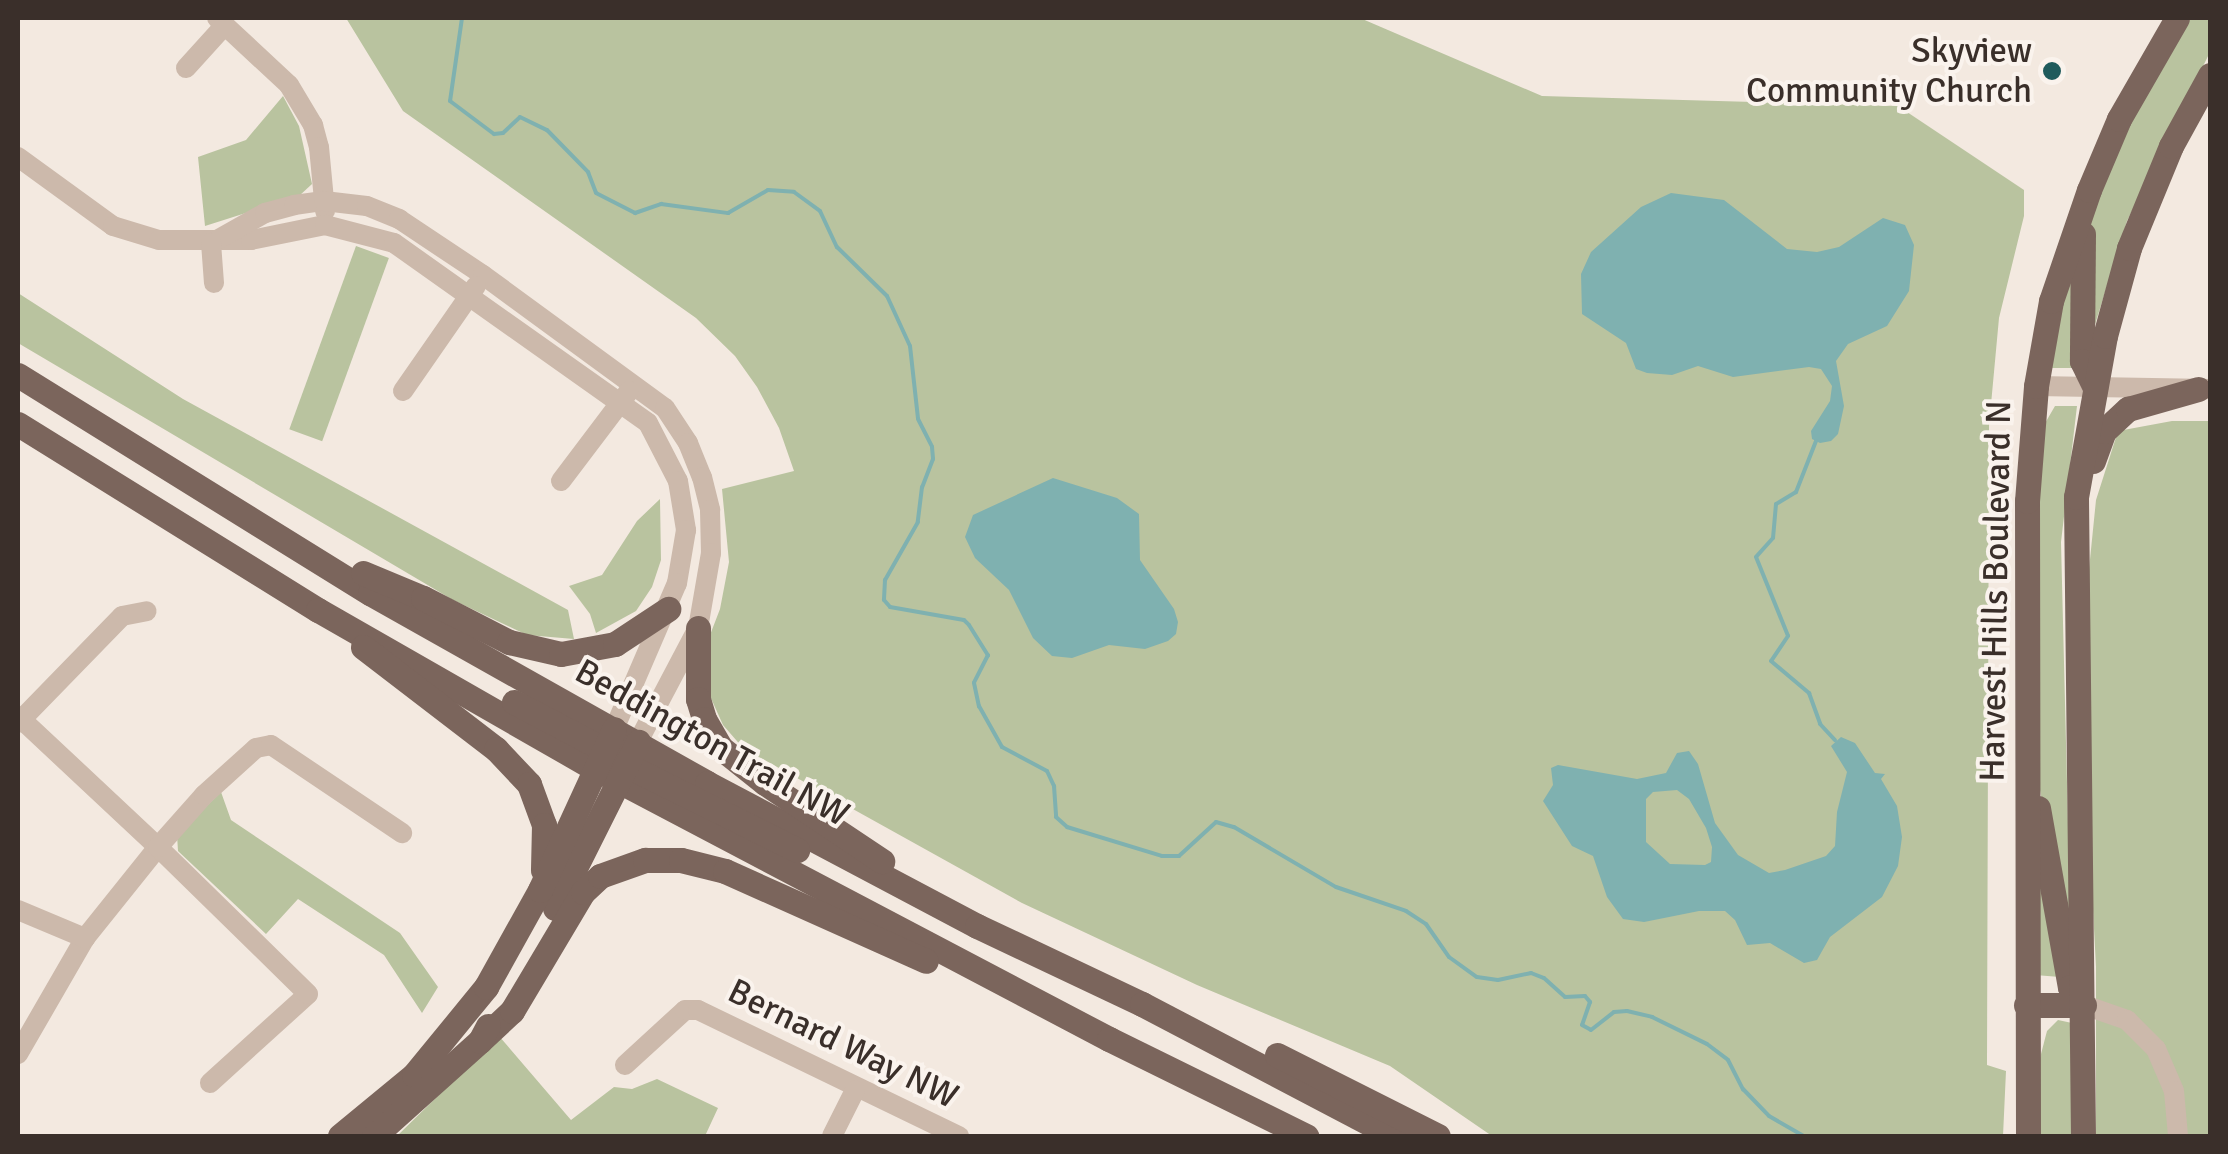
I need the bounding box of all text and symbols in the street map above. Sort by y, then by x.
place label: Skyview Community Church [1746,30,2032,112]
marker: Skyview Community Church [2041,60,2063,82]
street label: Harvest Hills Boulevard N [1972,400,2020,782]
street label: Beddington Trail NW [568,650,856,836]
street label: Bernard Way NW [721,970,965,1118]

